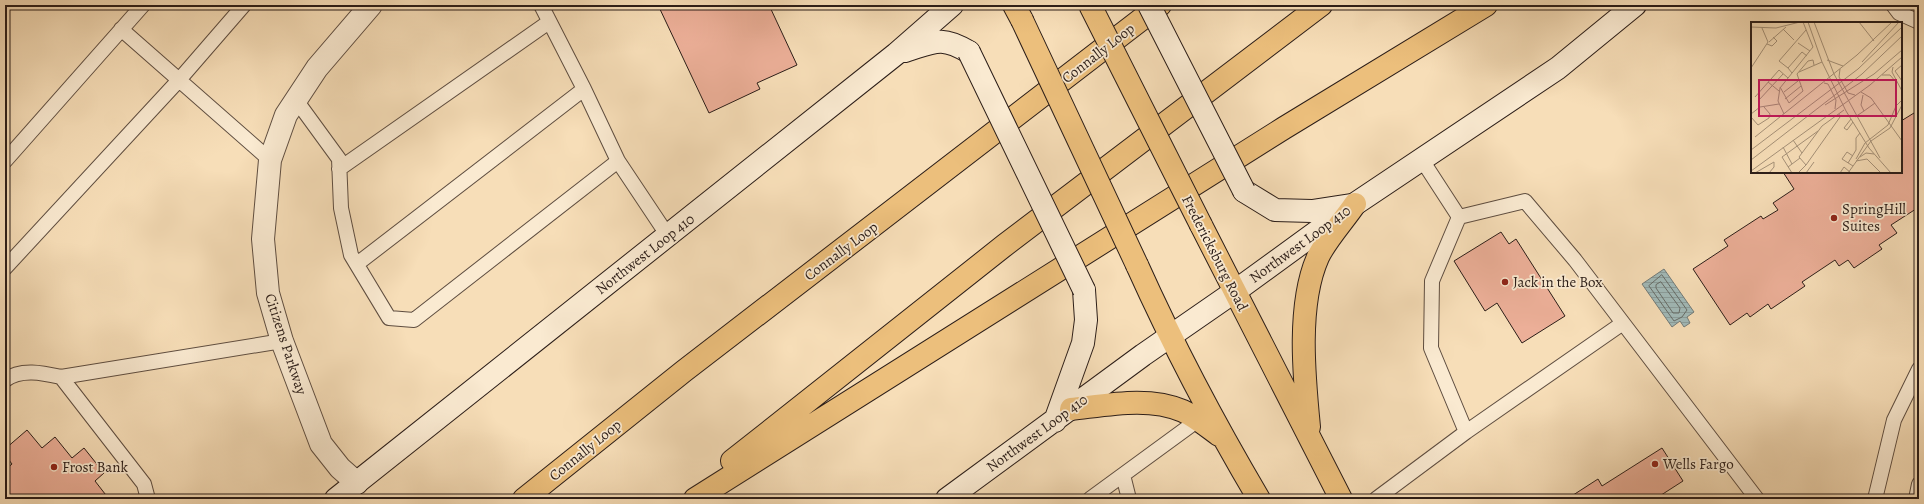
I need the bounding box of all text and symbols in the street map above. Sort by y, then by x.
street label: Connally Loop [1057,18,1139,88]
inset map [1751,22,1902,173]
street label: Fredericksburg Road [1177,192,1253,315]
place label: SpringHill Suites [1842,199,1906,236]
street label: Northwest Loop 410 [1245,200,1355,288]
street label: Northwest Loop 410 [591,209,699,299]
marker: SpringHill Suites [1829,213,1839,223]
street label: Connally Loop [800,217,882,285]
place label: Jack in the Box [1513,272,1602,292]
marker: Jack in the Box [1500,277,1510,287]
street label: Citizens Parkway [260,291,312,397]
street label: Northwest Loop 410 [982,389,1092,477]
street label: Connally Loop [545,415,625,485]
place label: Wells Fargo [1662,454,1734,474]
place label: Frost Bank [62,457,129,477]
marker: Wells Fargo [1650,459,1660,469]
marker: Frost Bank [49,462,59,472]

